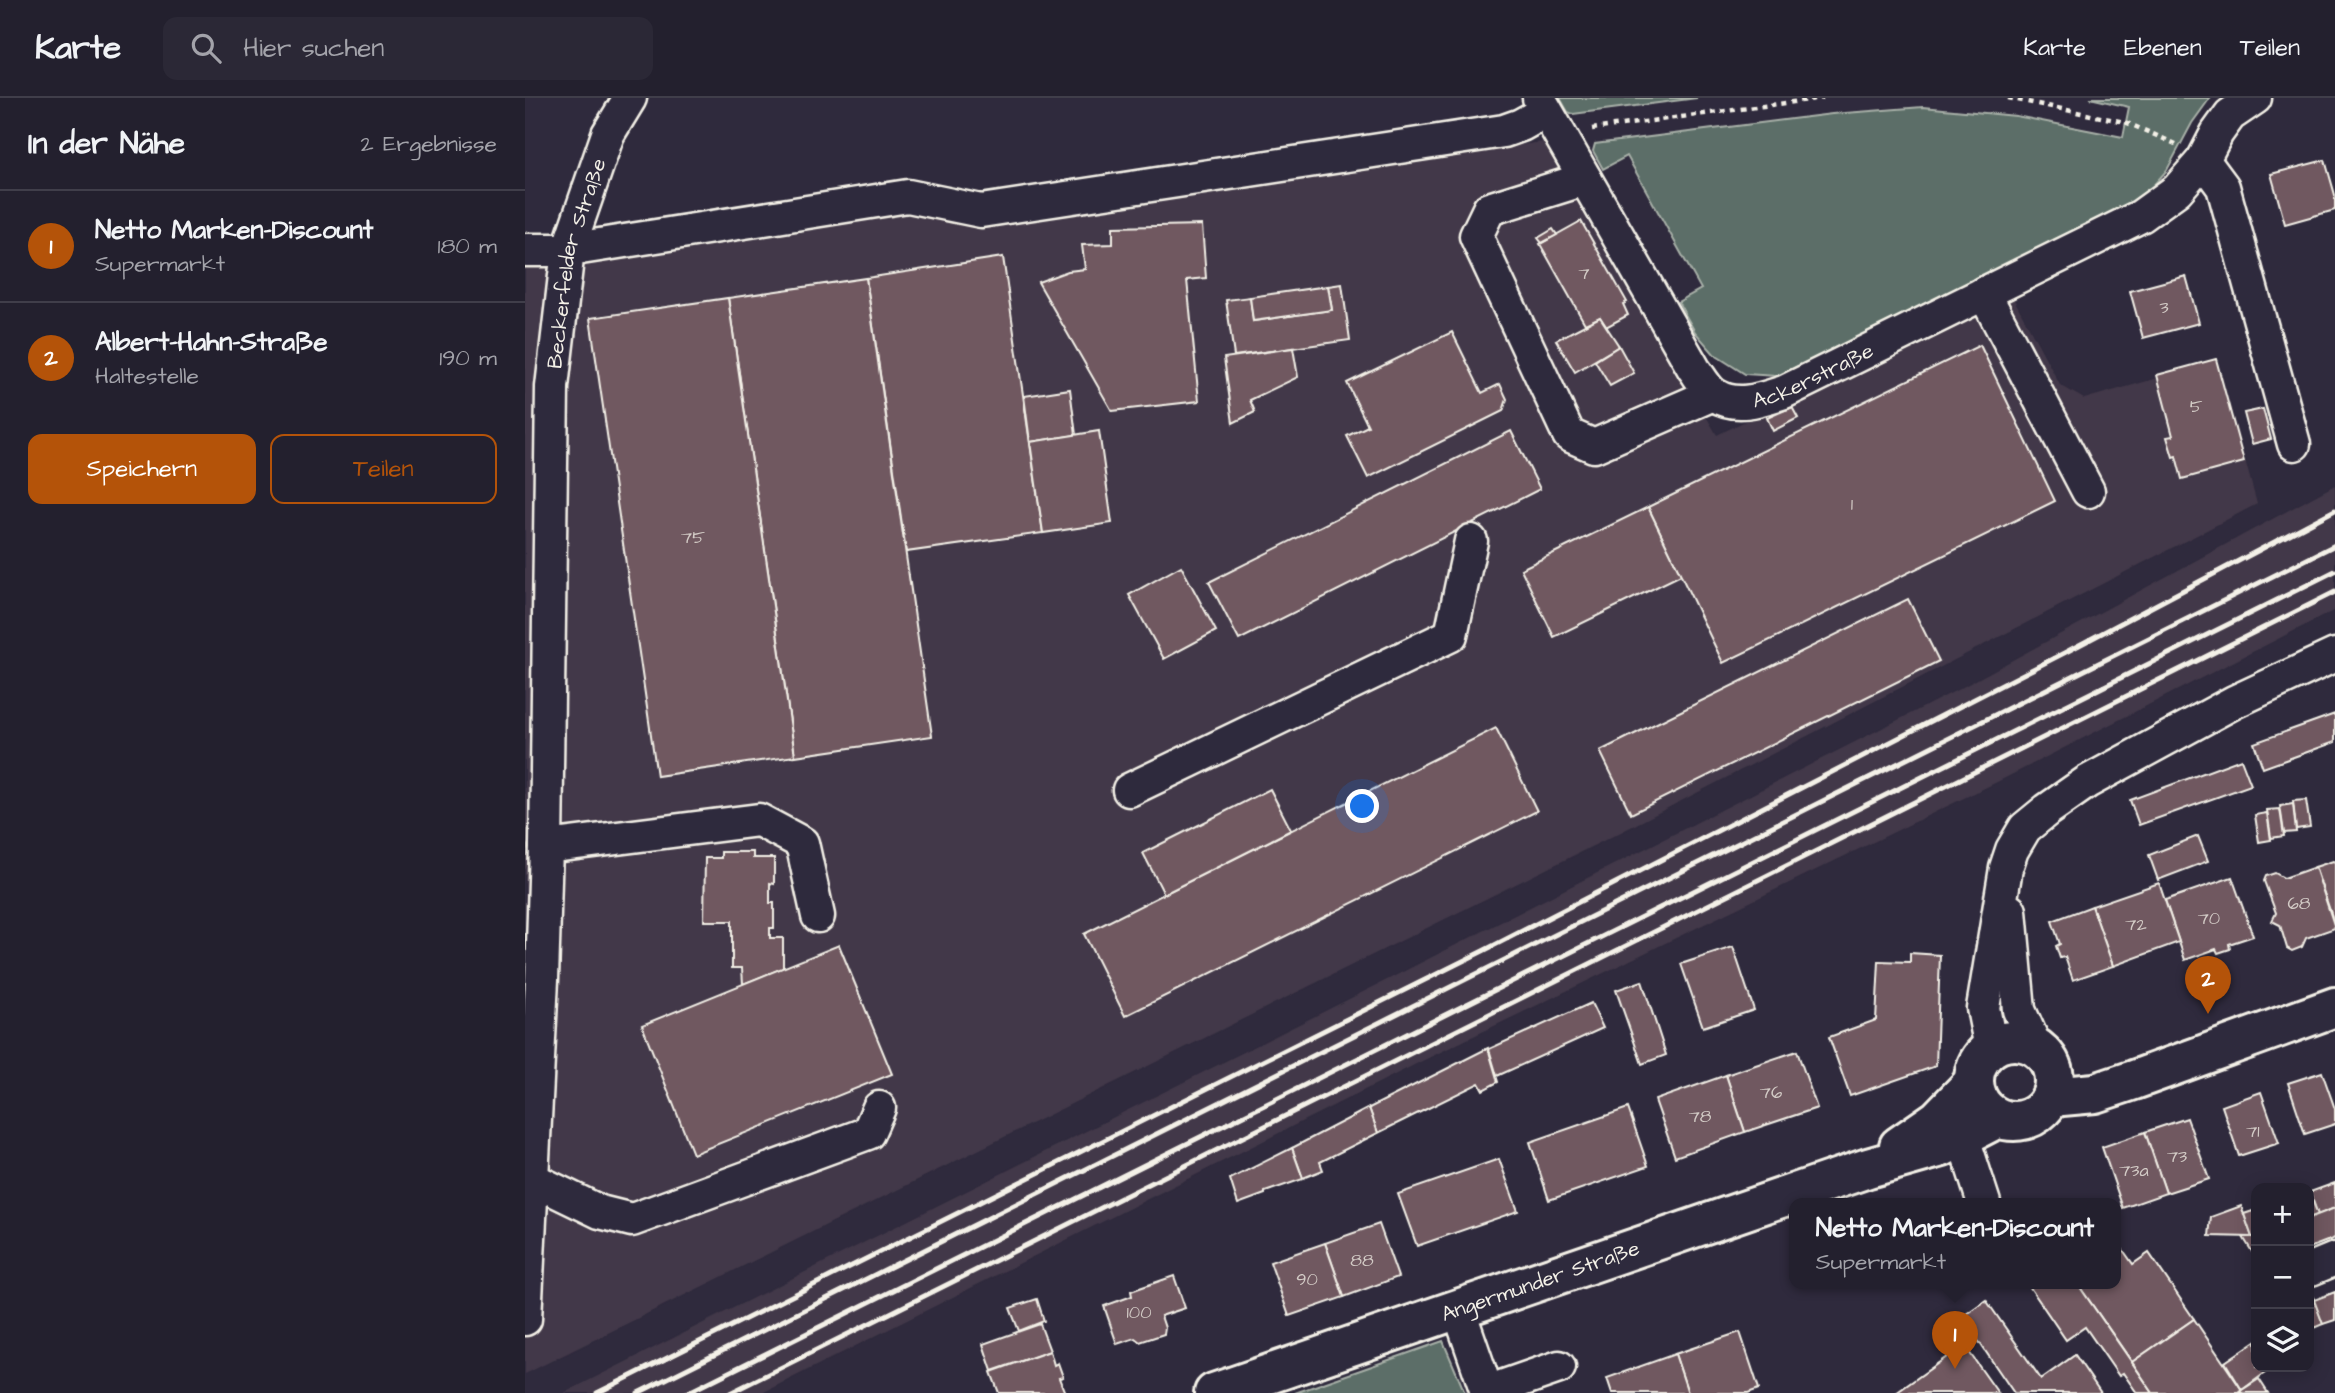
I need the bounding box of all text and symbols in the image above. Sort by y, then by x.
search box [163,17,653,80]
text: Karte [35,25,121,71]
icon: search [187,29,225,67]
text: Hier suchen [243,30,384,66]
text: Karte [2023,31,2086,65]
text: Ebenen [2124,31,2202,65]
text: Teilen [2240,31,2300,65]
text: In der Nähe [28,123,185,165]
text: 2 Ergebnisse [361,128,497,160]
street label: Beckerfelder Straße [540,154,614,370]
text: Netto Marken-Discount [95,212,373,248]
text: 1 [50,230,52,262]
text: 180 m [438,230,497,262]
text: Supermarkt [95,248,225,280]
house number: 7 [1578,261,1590,286]
house number: 3 [2159,295,2169,320]
text: Albert-Hahn-Straße [95,324,328,360]
street label: Ackerstraße [1749,336,1878,416]
text: 2 [44,342,58,374]
text: 190 m [439,342,497,374]
text: Haltestelle [95,360,199,392]
house number: 5 [2190,394,2203,419]
button: Speichern [28,434,256,504]
button: Teilen [270,434,497,504]
house number: 1 [1851,492,1853,517]
house number: 75 [681,525,705,550]
your location [1345,789,1379,823]
house number: 68 [2288,891,2311,916]
house number: 70 [2198,906,2220,931]
house number: 72 [2125,912,2147,937]
pin: 2 [2185,956,2231,1014]
house number: 76 [1760,1080,1782,1105]
house number: 78 [1689,1104,1712,1129]
house number: 71 [2246,1119,2260,1144]
house number: 73 [2167,1144,2187,1169]
house number: 73a [2119,1158,2149,1183]
map controls [2251,1183,2314,1372]
button: + [2251,1183,2314,1246]
popup [1789,1198,2121,1289]
text: Netto Marken-Discount [1816,1210,2094,1246]
street label: Angermunder Straße [1437,1234,1643,1329]
text: Supermarkt [1816,1246,1946,1278]
button: − [2251,1246,2314,1309]
house number: 88 [1350,1248,1374,1273]
house number: 90 [1296,1267,1318,1292]
house number: 100 [1126,1300,1152,1325]
button: layers [2251,1309,2314,1372]
pin: 1 [1932,1311,1978,1369]

